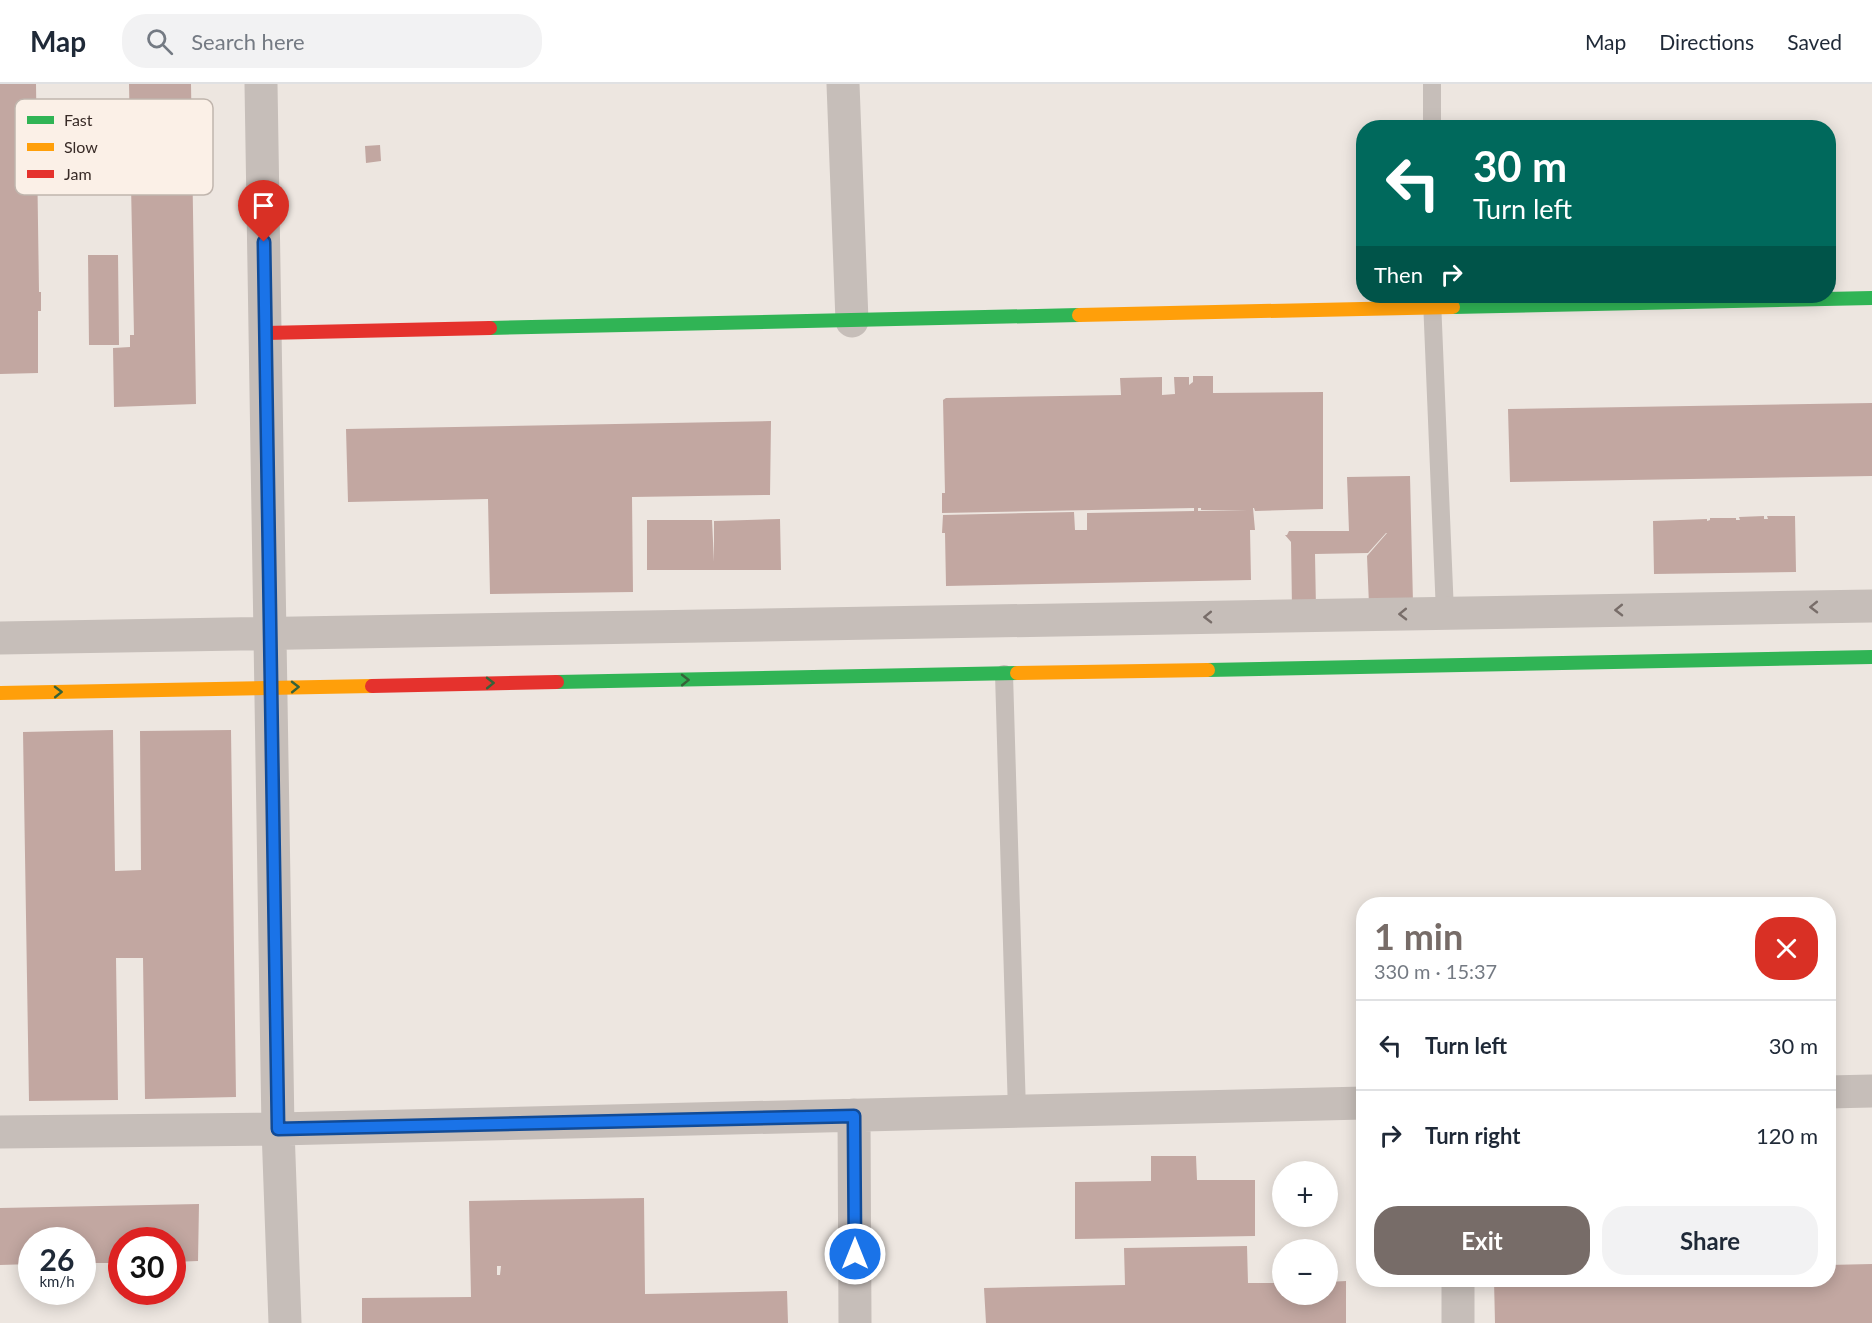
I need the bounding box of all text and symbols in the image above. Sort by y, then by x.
search box [122,14,542,68]
text: Map [30,24,86,58]
icon: search [143,25,176,58]
text: Search here [191,28,305,55]
text: Map [1585,29,1626,54]
text: Directions [1659,29,1754,54]
text: Saved [1787,29,1842,54]
legend [15,99,213,195]
text: Fast [64,110,93,129]
text: Slow [64,137,98,156]
text: 30 m [1473,141,1567,191]
icon: left [1374,144,1452,222]
text: Jam [64,164,92,183]
pin [238,180,289,242]
icon: arrive [247,189,280,222]
text: Turn left [1473,192,1572,225]
icon: right [1435,258,1468,291]
text: Then [1374,261,1423,288]
one-way arrow [1809,601,1818,613]
one-way arrow [1614,604,1623,616]
one-way arrow [1398,607,1407,620]
one-way arrow [1203,611,1212,623]
one-way arrow [681,673,690,686]
one-way arrow [486,677,495,690]
one-way arrow [291,681,300,693]
one-way arrow [54,685,63,698]
text: 1 min [1374,914,1463,958]
button: close [1755,917,1818,980]
text: 330 m · 15:37 [1374,959,1497,983]
icon: left [1374,1029,1407,1062]
text: Turn left [1425,1032,1507,1059]
text: 30 m [1769,1032,1818,1059]
icon: right [1374,1119,1407,1152]
text: Turn right [1425,1122,1520,1149]
text: 120 m [1756,1122,1818,1149]
map controls [1272,1161,1338,1305]
button: + [1272,1161,1338,1227]
button: Exit [1374,1206,1590,1275]
button: Share [1602,1206,1818,1275]
position arrow [823,1222,887,1286]
speed limit sign: 30 [108,1227,186,1305]
button: − [1272,1239,1338,1305]
text: 26 [40,1241,74,1277]
text: km/h [39,1272,75,1290]

